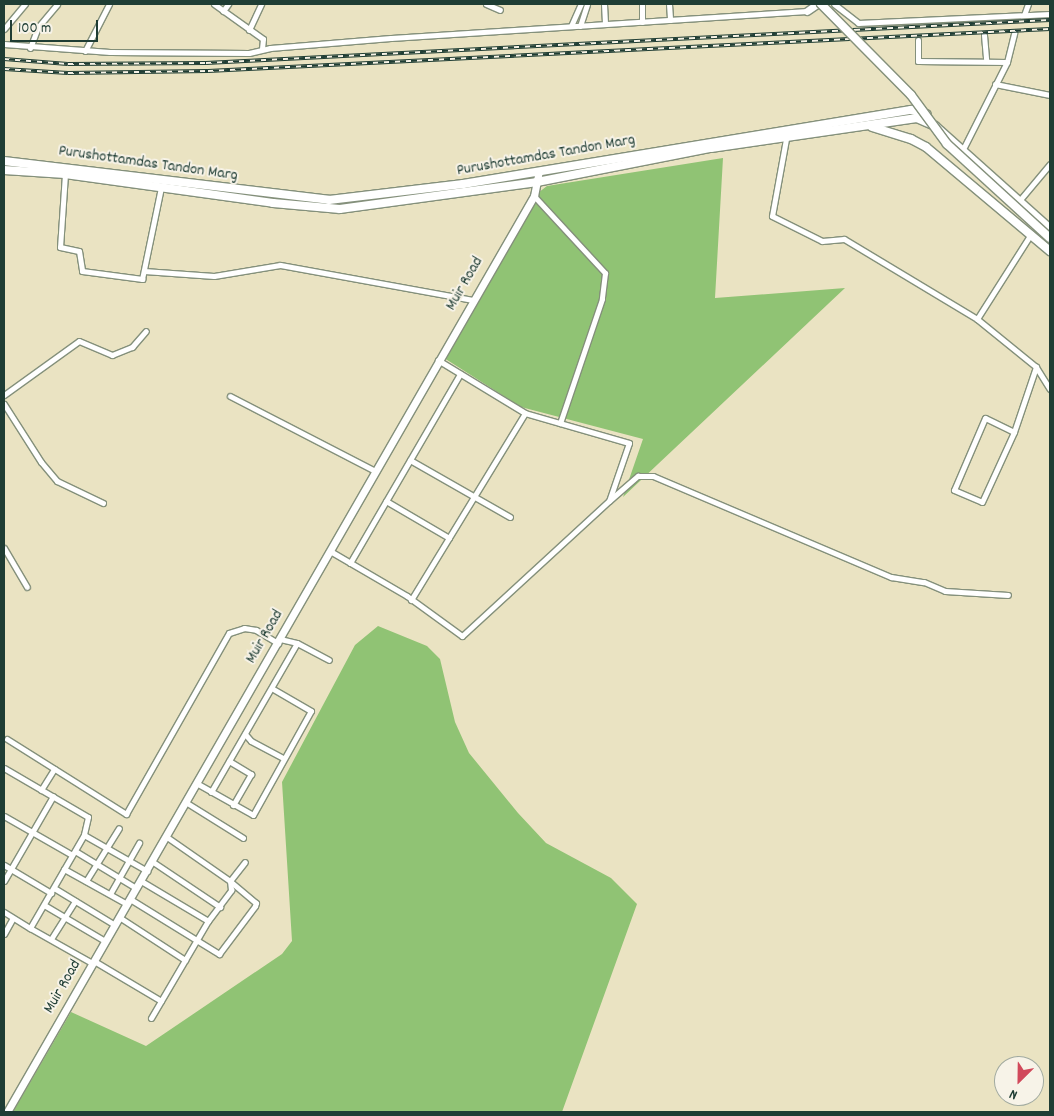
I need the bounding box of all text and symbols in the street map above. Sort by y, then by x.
scale bar [12,10,100,42]
text: 100 m [18,18,51,40]
street label: Purushottamdas Tandon Marg [455,131,637,181]
street label: Purushottamdas Tandon Marg [57,142,239,186]
street label: Muir Road [442,254,488,314]
street label: Muir Road [242,607,288,667]
street label: Muir Road [40,957,86,1017]
north arrow [994,1056,1044,1106]
text: N [1006,1083,1021,1104]

